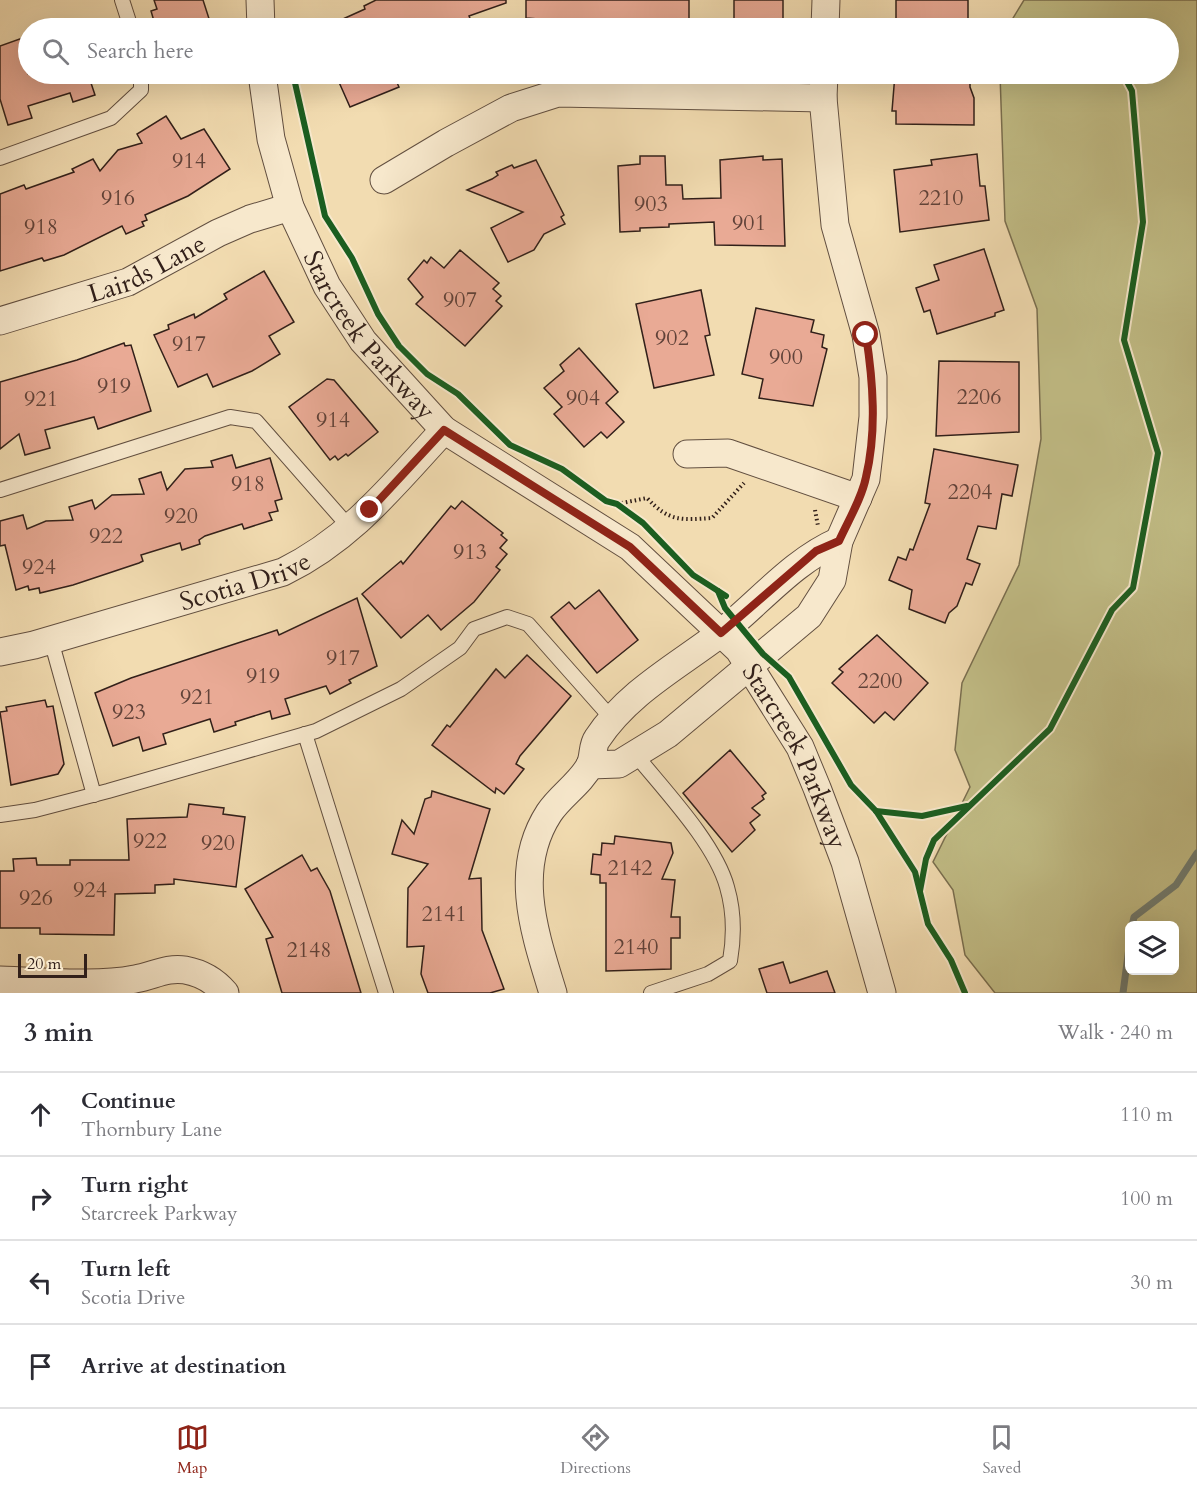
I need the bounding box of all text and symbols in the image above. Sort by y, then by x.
search box [18,18,1179,84]
icon: search [39,35,72,68]
text: Search here [87,36,194,66]
house number: 914 [172,146,206,176]
house number: 916 [101,183,135,213]
house number: 2210 [918,183,964,213]
house number: 903 [634,189,668,219]
house number: 901 [732,208,766,238]
house number: 918 [24,212,58,242]
street label: Lairds Lane [84,226,212,311]
street label: Starcreek Parkway [295,245,444,428]
house number: 907 [443,285,477,315]
route start [852,321,878,347]
house number: 902 [655,323,689,353]
house number: 917 [172,329,206,359]
house number: 900 [769,342,803,372]
house number: 919 [97,371,131,401]
house number: 2206 [956,382,1002,412]
house number: 904 [566,383,600,413]
house number: 921 [24,384,58,414]
house number: 914 [316,405,350,435]
house number: 918 [231,469,265,499]
house number: 2204 [947,477,993,507]
route end [356,496,382,522]
house number: 920 [164,501,198,531]
house number: 922 [89,521,123,551]
house number: 913 [453,537,487,567]
street label: Scotia Drive [176,544,317,619]
house number: 924 [22,552,56,582]
house number: 917 [326,643,360,673]
street label: Starcreek Parkway [734,657,856,854]
house number: 919 [246,661,280,691]
house number: 2200 [857,666,903,696]
house number: 921 [180,682,214,712]
house number: 923 [112,697,146,727]
house number: 922 [133,826,167,856]
house number: 920 [201,828,235,858]
house number: 2142 [607,853,653,883]
house number: 924 [73,875,107,905]
house number: 926 [19,883,53,913]
house number: 2141 [421,899,467,929]
map controls [1125,921,1179,975]
button: layers [1125,921,1179,975]
house number: 2140 [613,932,659,962]
house number: 2148 [286,935,332,965]
scale bar [18,951,87,978]
text: 20 m [27,953,61,975]
text: 3 min [24,1015,93,1050]
text: Walk · 240 m [1058,1019,1173,1046]
text: Continue [81,1086,176,1116]
icon: ahead [24,1098,57,1131]
text: 110 m [1120,1101,1173,1128]
text: Thornbury Lane [81,1116,222,1143]
text: Turn right [81,1170,188,1200]
icon: right [24,1182,57,1215]
text: 100 m [1120,1185,1173,1212]
text: Starcreek Parkway [81,1200,238,1227]
text: Turn left [81,1254,170,1284]
icon: left [24,1266,57,1299]
text: 30 m [1130,1269,1173,1296]
text: Scotia Drive [81,1284,185,1311]
icon: arrive [24,1350,57,1383]
text: Arrive at destination [81,1351,286,1381]
tab: Map [176,1421,209,1479]
tab: Directions [560,1421,631,1479]
tab: Saved [982,1421,1021,1479]

